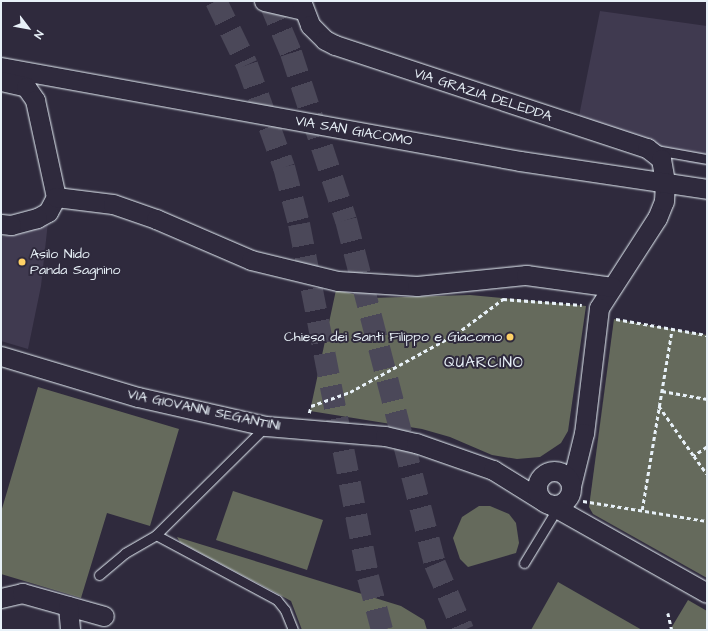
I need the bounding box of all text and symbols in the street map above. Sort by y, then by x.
north arrow [8,8,48,48]
text: N [30,28,47,42]
street label: VIA GRAZIA DELEDDA [412,65,554,125]
street label: VIA SAN GIACOMO [294,112,414,150]
place label: Asilo Nido Panda Sagnino [30,246,120,278]
marker: Asilo Nido Panda Sagnino [17,257,27,267]
place label: Chiesa dei Santi Filippo e Giacomo [284,329,502,345]
marker: Chiesa dei Santi Filippo e Giacomo [505,332,515,342]
district label: QUARCINO [444,354,524,372]
street label: VIA GIOVANNI SEGANTINI [126,386,282,434]

